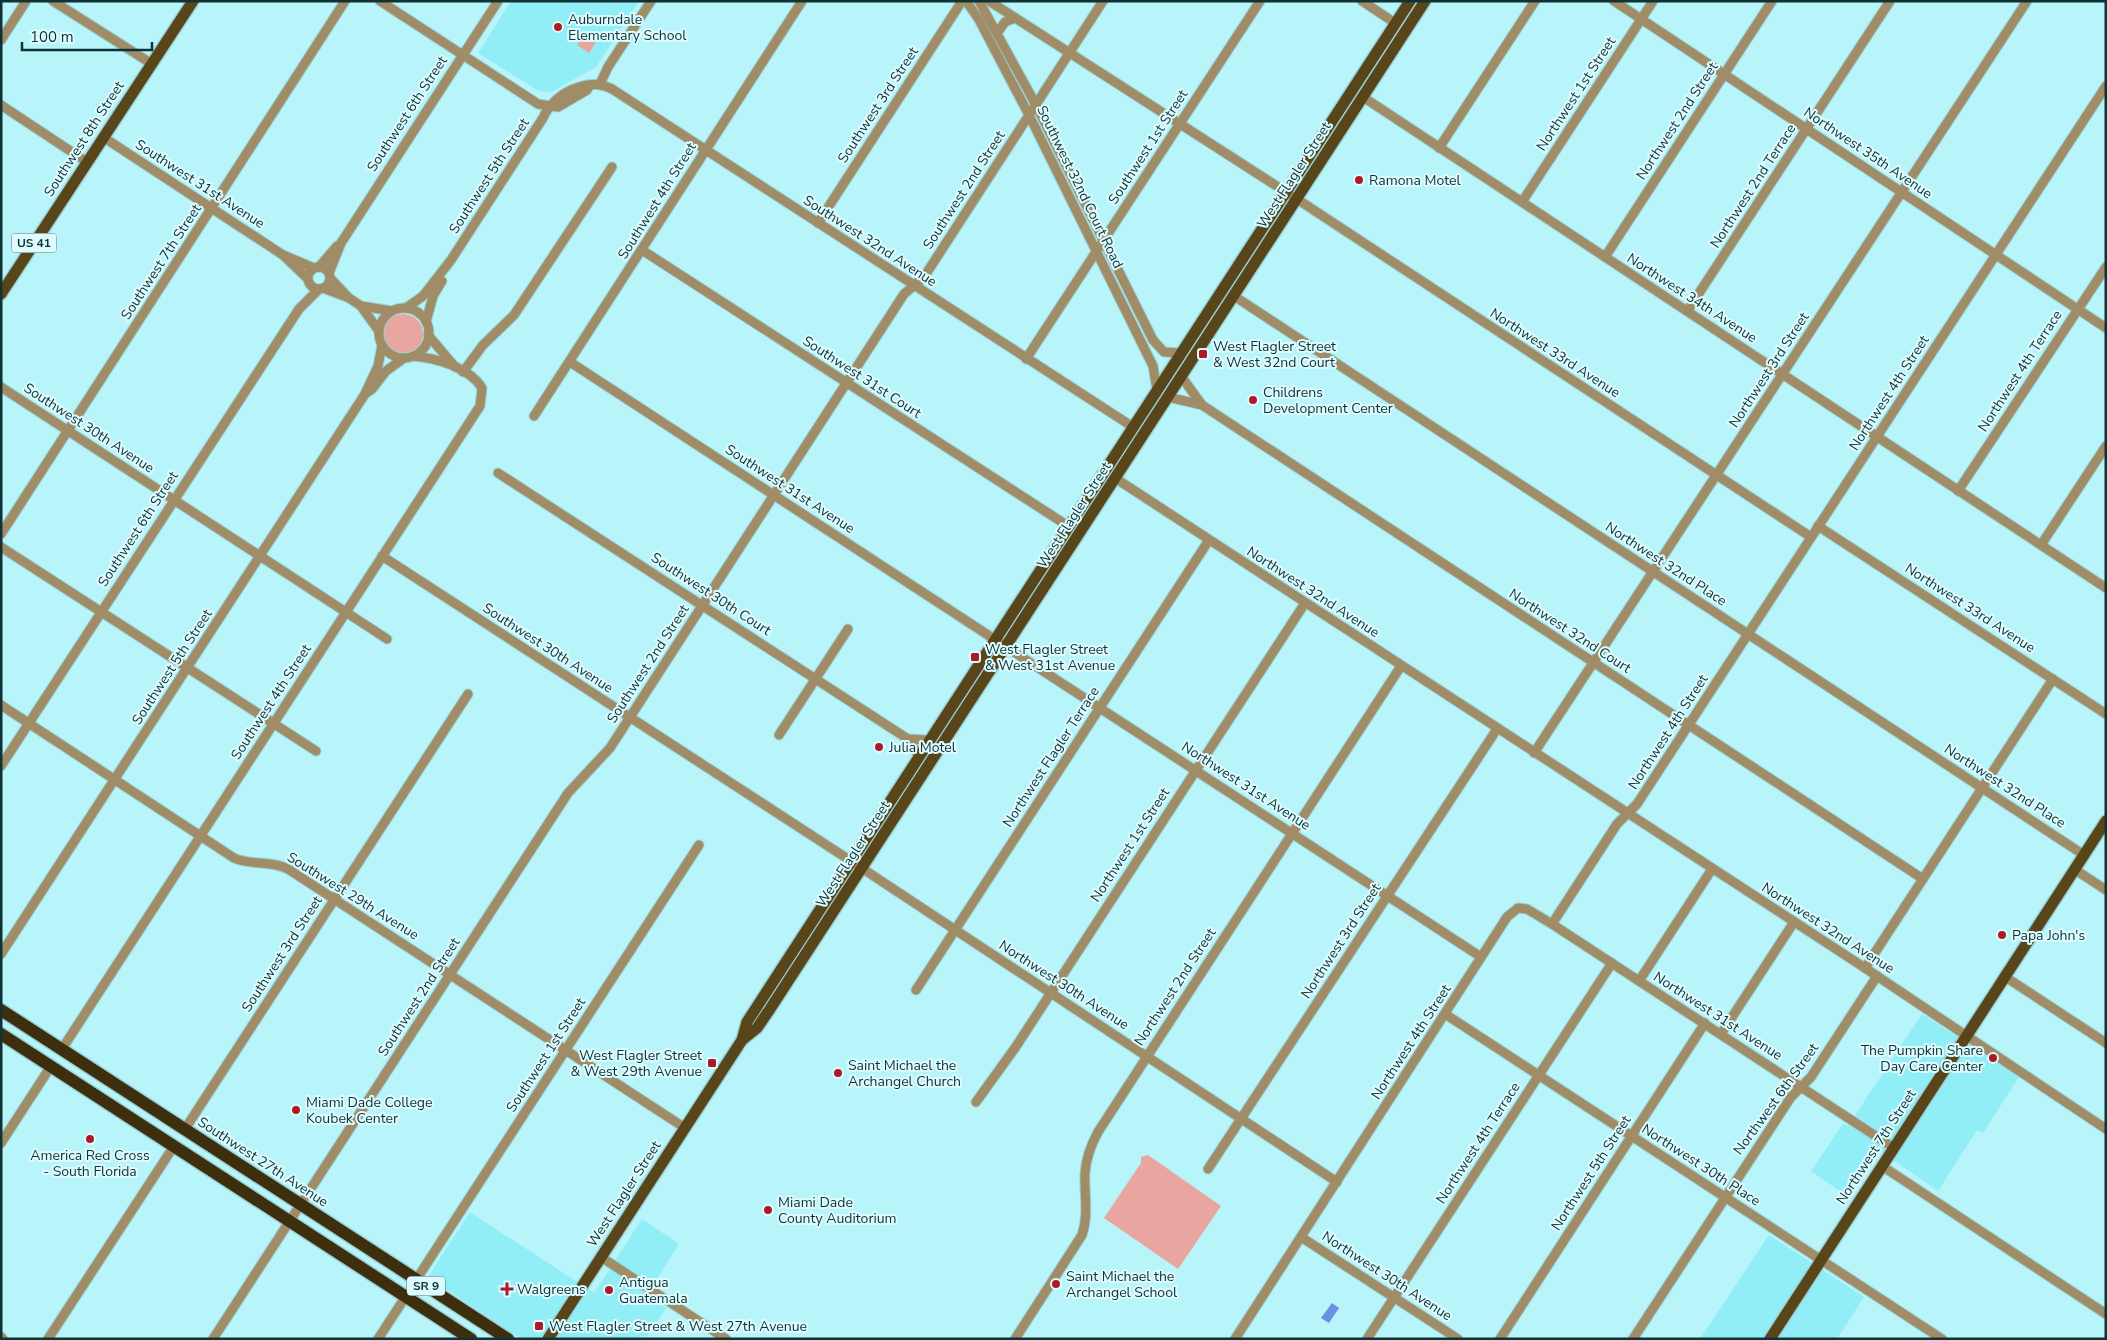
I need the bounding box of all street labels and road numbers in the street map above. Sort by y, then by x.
street label: Northwest 1st Street [1532,33,1620,155]
street label: Southwest 3rd Street [833,43,923,167]
street label: Southwest 6th Street [362,52,452,176]
street label: Northwest 2nd Street [1632,58,1722,184]
street label: Southwest 8th Street [39,77,129,201]
street label: Southwest 1st Street [1104,86,1192,208]
street label: Southwest 32nd Court Road [1032,102,1128,272]
street label: Northwest 35th Avenue [1800,103,1936,203]
street label: Southwest 5th Street [444,114,534,238]
street label: West Flagler Street [1253,118,1336,232]
street label: Northwest 2nd Terrace [1706,120,1800,252]
street label: Southwest 2nd Street [919,127,1009,253]
street label: Southwest 31st Avenue [132,135,268,233]
street label: Southwest 4th Street [613,139,701,263]
street label: Southwest 32nd Avenue [800,191,940,291]
street label: Southwest 7th Street [116,200,206,324]
road number: US 41 [12,234,56,252]
street label: Northwest 34th Avenue [1623,249,1761,347]
street label: Northwest 33rd Avenue [1486,304,1624,402]
street label: Northwest 4th Terrace [1974,307,2066,435]
street label: Northwest 3rd Street [1725,309,1813,431]
street label: Southwest 31st Court [799,331,925,423]
street label: Northwest 4th Street [1845,332,1933,454]
street label: Southwest 30th Avenue [20,379,158,477]
street label: Southwest 31st Avenue [722,440,858,538]
street label: West Flagler Street [1033,458,1116,572]
street label: Southwest 6th Street [93,467,183,591]
street label: Northwest 32nd Place [1602,518,1730,610]
street label: Northwest 32nd Avenue [1243,542,1383,642]
street label: Southwest 30th Court [647,548,775,640]
street label: Northwest 33rd Avenue [1901,559,2039,657]
street label: Northwest 32nd Court [1505,584,1635,678]
street label: Southwest 30th Avenue [479,599,617,697]
street label: Southwest 2nd Street [603,601,693,727]
street label: Southwest 5th Street [127,605,217,729]
street label: Southwest 4th Street [226,640,316,764]
street label: Northwest 4th Street [1624,671,1712,793]
street label: Northwest Flagler Terrace [998,683,1104,831]
street label: Northwest 31st Avenue [1178,737,1314,835]
street label: Northwest 32nd Place [1941,740,2069,832]
street label: Northwest 1st Street [1086,784,1174,906]
street label: West Flagler Street [812,797,895,911]
street label: Southwest 29th Avenue [283,848,423,944]
street label: Northwest 32nd Avenue [1758,878,1898,978]
street label: Northwest 3rd Street [1297,880,1385,1002]
street label: Southwest 3rd Street [237,892,327,1016]
street label: Northwest 2nd Street [1130,924,1220,1050]
street label: Southwest 2nd Street [374,934,464,1060]
street label: Northwest 30th Avenue [995,936,1133,1034]
street label: Northwest 31st Avenue [1650,967,1786,1065]
street label: Northwest 4th Street [1367,981,1455,1103]
street label: Southwest 1st Street [502,994,590,1116]
street label: Northwest 6th Street [1729,1039,1823,1159]
street label: Northwest 4th Terrace [1432,1079,1524,1207]
street label: Northwest 7th Street [1832,1086,1920,1208]
street label: Northwest 5th Street [1547,1112,1635,1234]
street label: Southwest 27th Avenue [194,1113,332,1211]
street label: Northwest 30th Place [1638,1119,1764,1211]
street label: West Flagler Street [583,1137,666,1251]
street label: Northwest 30th Avenue [1318,1227,1456,1325]
road number: SR 9 [407,1276,445,1295]

